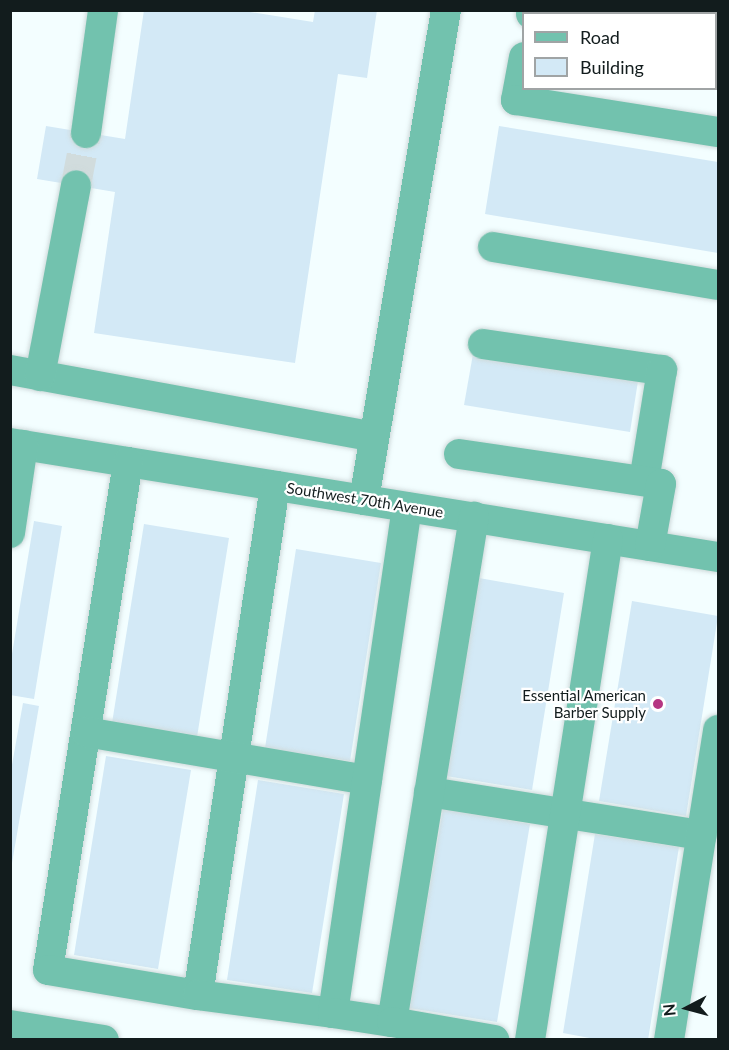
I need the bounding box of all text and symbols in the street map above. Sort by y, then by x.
legend [522,12,717,90]
text: Road [580,26,620,48]
text: Building [580,56,644,78]
street label: Southwest 70th Avenue [285,479,445,521]
place label: Essential American Barber Supply [522,686,646,721]
marker: Essential American Barber Supply [651,697,665,711]
north arrow [657,978,717,1038]
text: N [659,1003,679,1017]

